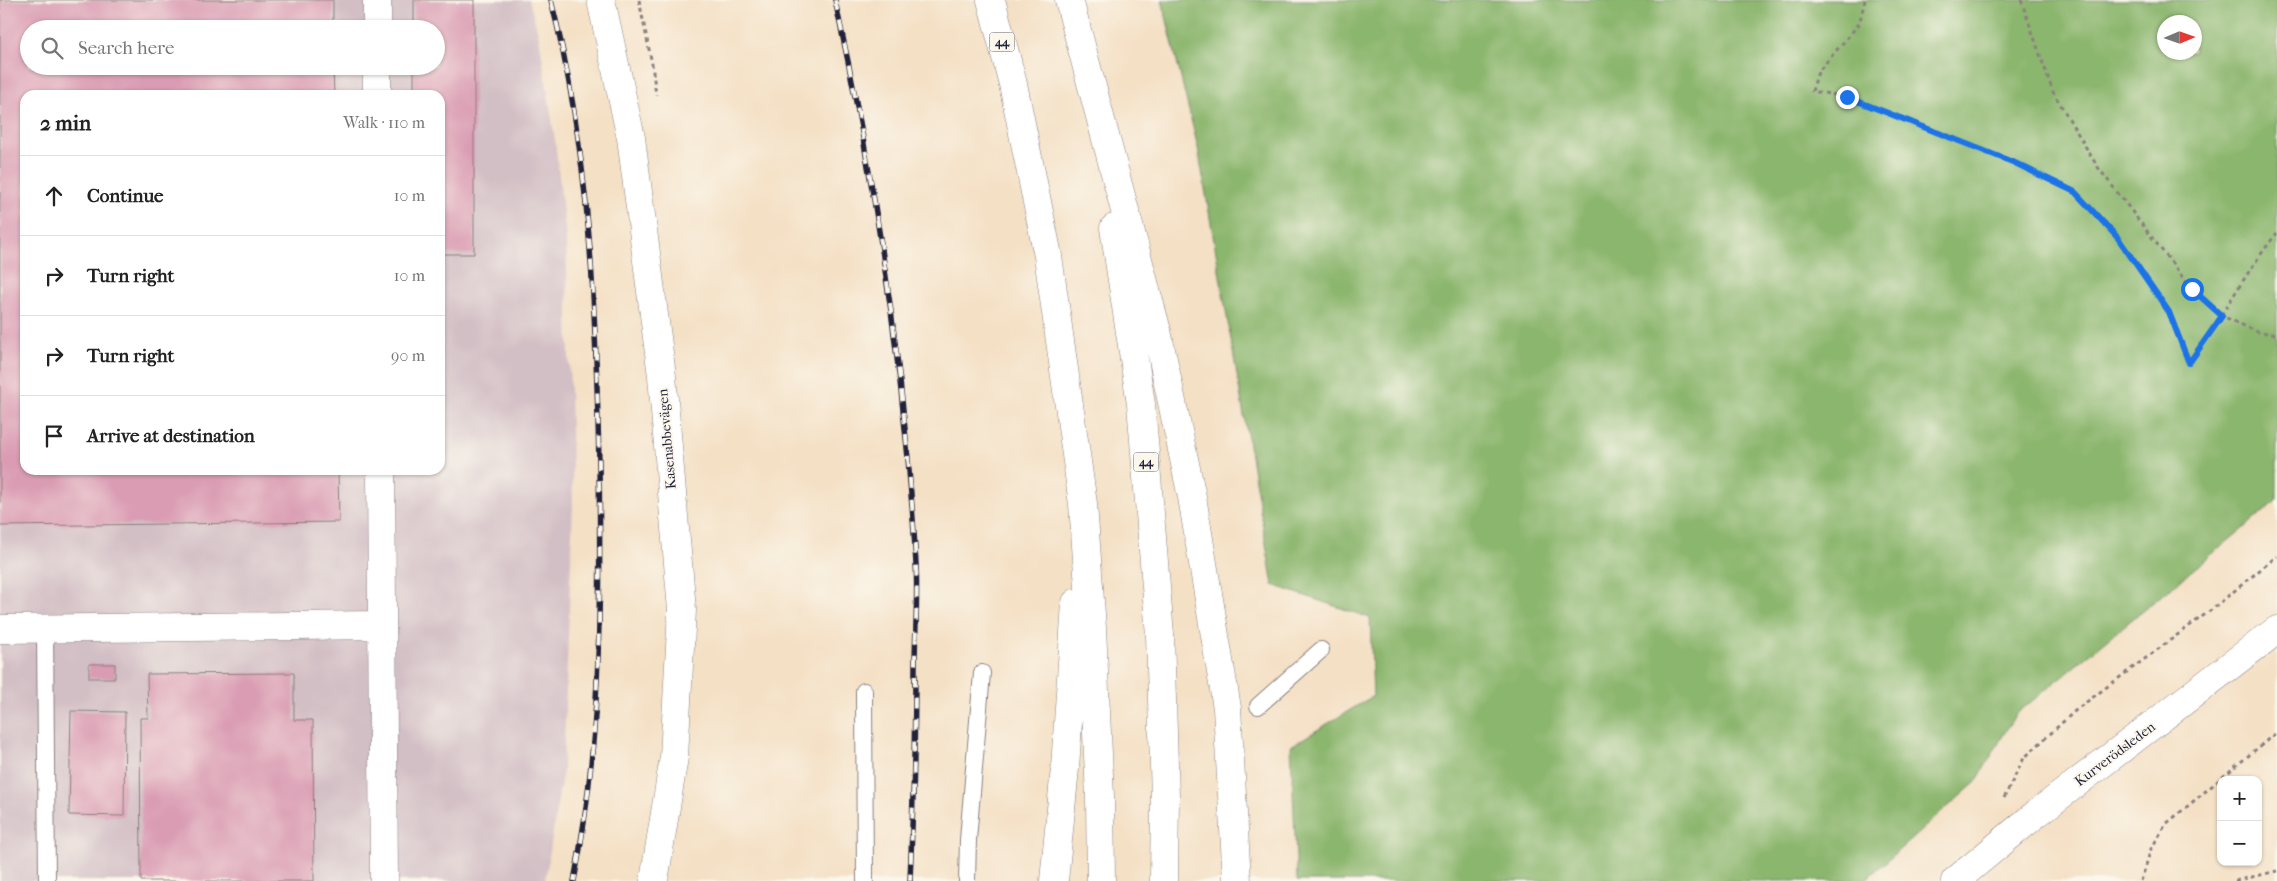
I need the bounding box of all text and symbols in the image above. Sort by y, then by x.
north arrow [2157,15,2202,60]
search box [20,20,445,75]
road number: 44 [990,32,1014,52]
icon: search [38,34,66,62]
text: Search here [78,37,174,59]
route end [1836,86,1859,109]
text: 2 min [40,111,91,135]
text: Walk · 110 m [343,113,425,132]
icon: ahead [40,182,68,210]
text: Continue [87,185,163,207]
text: 10 m [394,186,425,205]
icon: right [40,262,68,290]
text: Turn right [87,265,174,287]
text: 10 m [394,266,425,285]
route start [2181,278,2204,301]
icon: right [40,342,68,370]
text: Turn right [87,345,174,367]
text: 90 m [391,346,425,365]
street label: Kasenabbevägen [654,388,680,490]
icon: arrive [40,422,68,450]
text: Arrive at destination [87,425,255,447]
road number: 44 [1134,452,1158,472]
street label: Kurverödsleden [2071,718,2159,790]
map controls [2217,776,2262,866]
button: + [2217,776,2262,821]
button: − [2217,821,2262,866]

